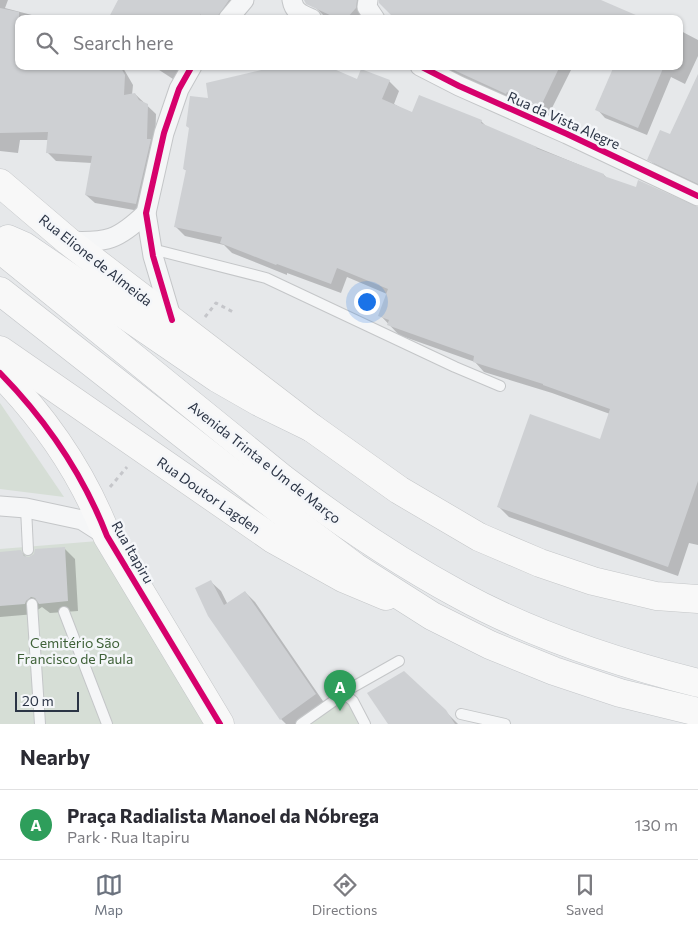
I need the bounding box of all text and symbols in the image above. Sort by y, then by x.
search box [15,15,683,70]
icon: search [33,29,61,57]
text: Search here [73,31,173,54]
street label: Rua da Vista Alegre [505,88,623,152]
street label: Rua Elione de Almeida [36,211,156,309]
your location [354,289,380,315]
street label: Avenida Trinta e Um de Março [186,397,344,527]
street label: Rua Doutor Lagden [154,453,264,537]
street label: Rua Itapiru [108,518,158,586]
park label: Cemitério São Francisco de Paula [17,634,133,667]
pin: A [324,670,356,711]
scale bar [15,689,79,712]
text: 20 m [22,692,54,709]
text: Nearby [20,744,90,769]
text: Praça Radialista Manoel da Nóbrega [67,804,379,827]
text: A [30,815,42,834]
text: 130 m [635,815,678,834]
text: Park · Rua Itapiru [67,827,190,846]
tab: Map [94,871,123,918]
tab: Directions [312,871,377,918]
tab: Saved [566,871,604,918]

